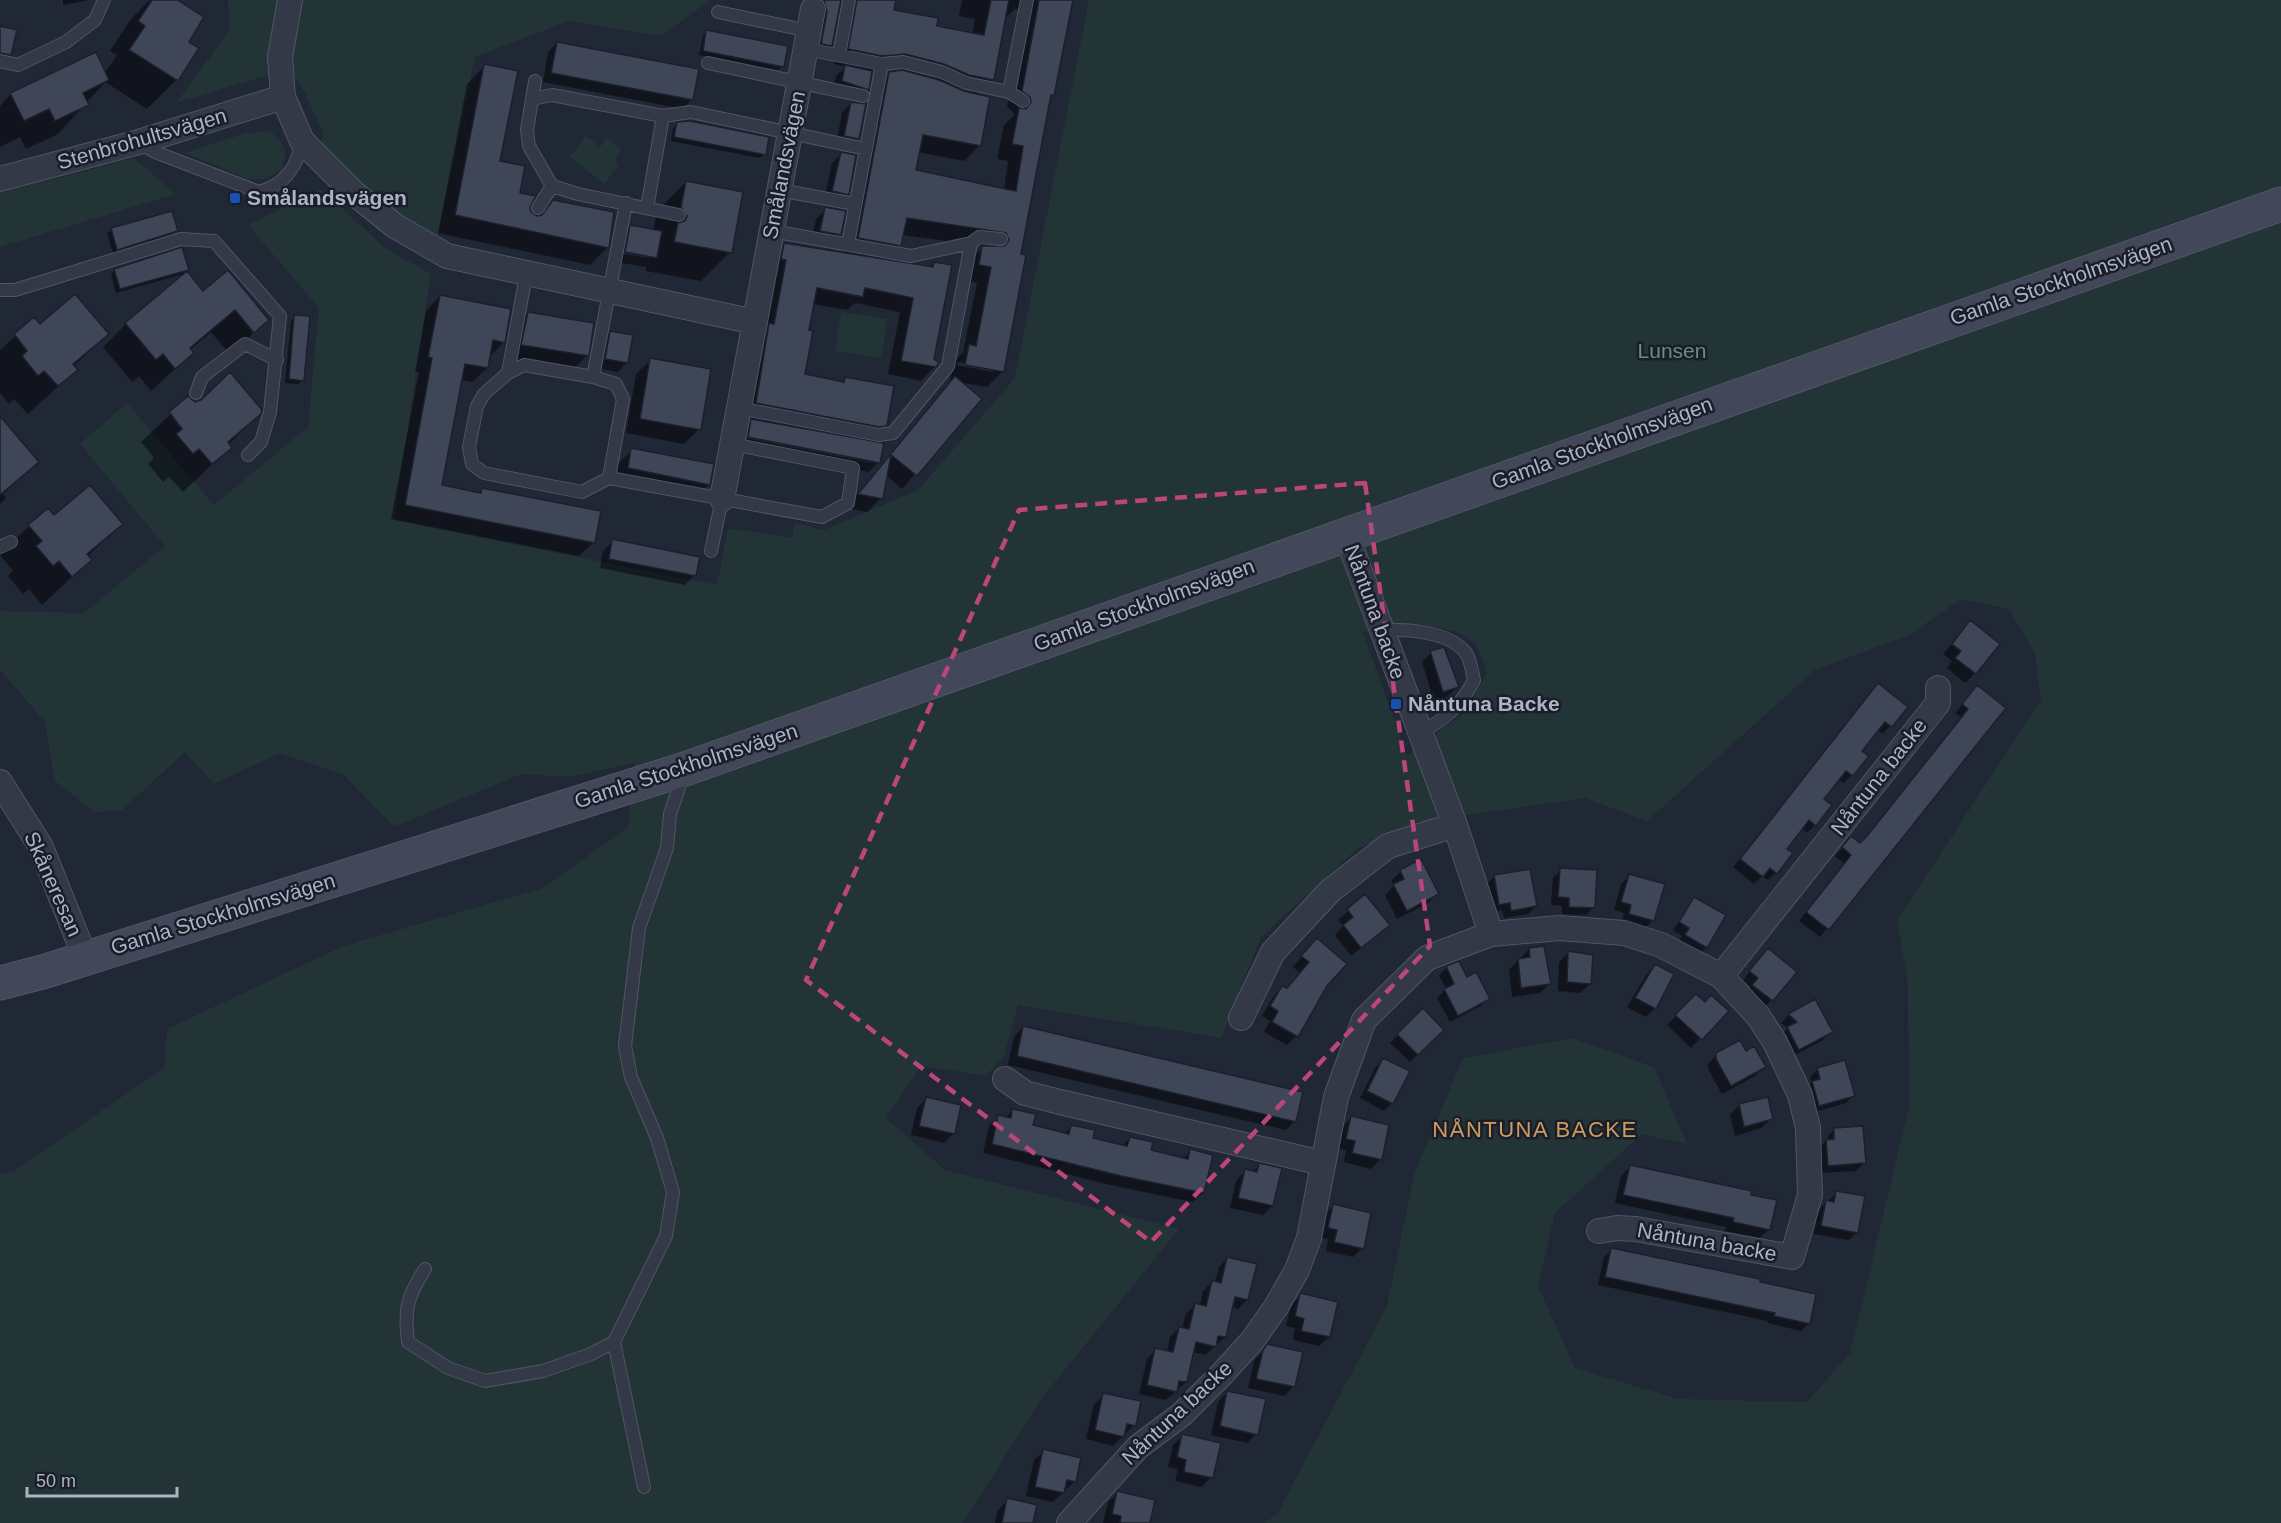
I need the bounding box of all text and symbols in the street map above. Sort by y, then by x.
street label: Smålandsvägen [758,89,809,241]
street label: Stenbrohultsvägen [55,103,229,174]
place label: Smålandsvägen [247,186,407,209]
marker: Smålandsvägen [228,191,242,205]
street label: Gamla Stockholmsvägen [1947,232,2175,329]
park label: Lunsen [1638,339,1706,362]
street label: Gamla Stockholmsvägen [1488,392,1715,493]
street label: Nåntuna backe [1341,542,1410,682]
street label: Gamla Stockholmsvägen [1030,554,1257,655]
place label: Nåntuna Backe [1408,692,1560,715]
marker: Nåntuna Backe [1389,697,1403,711]
street label: Nåntuna backe [1826,714,1931,839]
street label: Gamla Stockholmsvägen [571,719,800,813]
street label: Skåneresan [20,828,87,940]
street label: Gamla Stockholmsvägen [108,868,338,959]
district label: NÅNTUNA BACKE [1432,1117,1638,1142]
street label: Nåntuna backe [1636,1218,1779,1265]
street label: Nåntuna backe [1117,1356,1236,1469]
scale bar [27,1460,177,1498]
text: 50 m [36,1471,76,1491]

